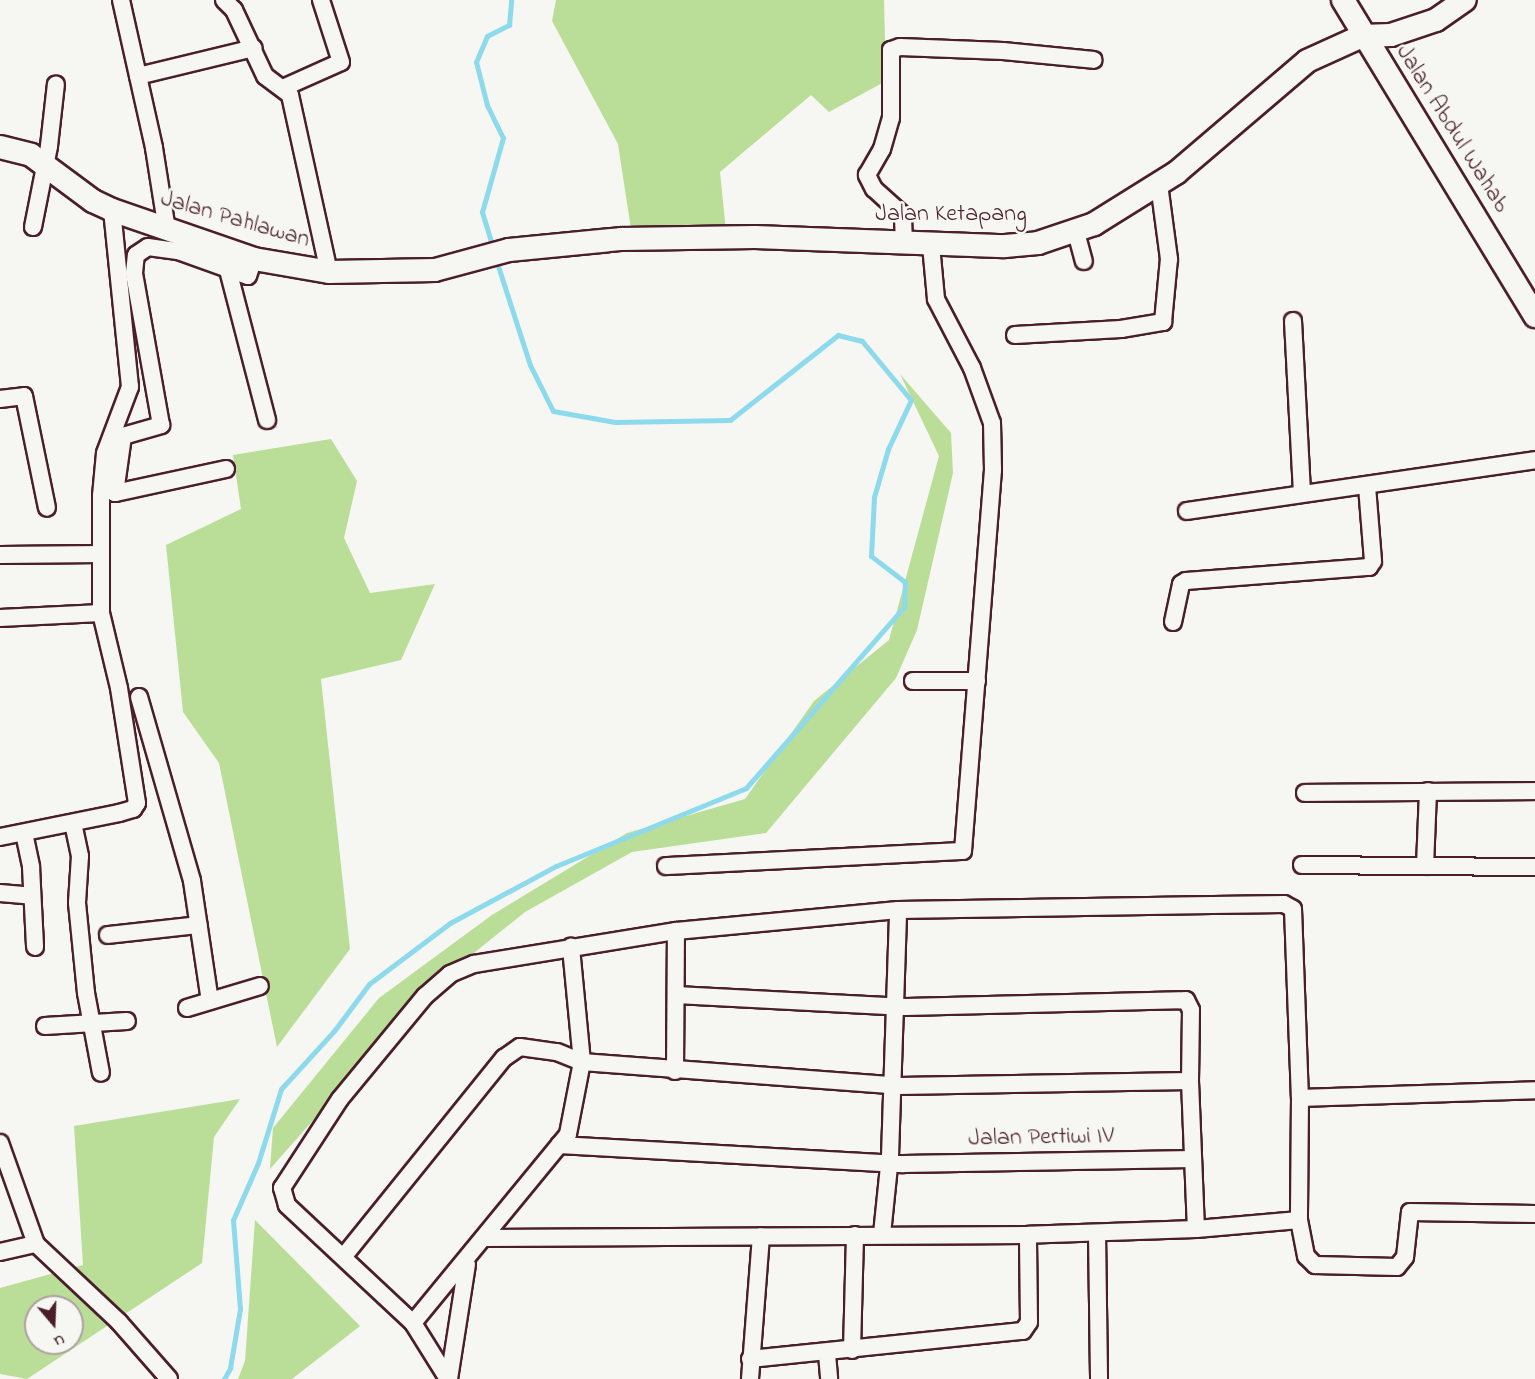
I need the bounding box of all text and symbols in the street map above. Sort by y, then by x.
street label: Jalan Abdul Wahab [1389,40,1515,218]
street label: Jalan Pahlawan [157,185,313,255]
street label: Jalan Ketapang [875,201,1027,229]
street label: Jalan Pertiwi IV [968,1122,1114,1154]
north arrow [24,1295,84,1355]
text: U [51,1327,68,1353]

